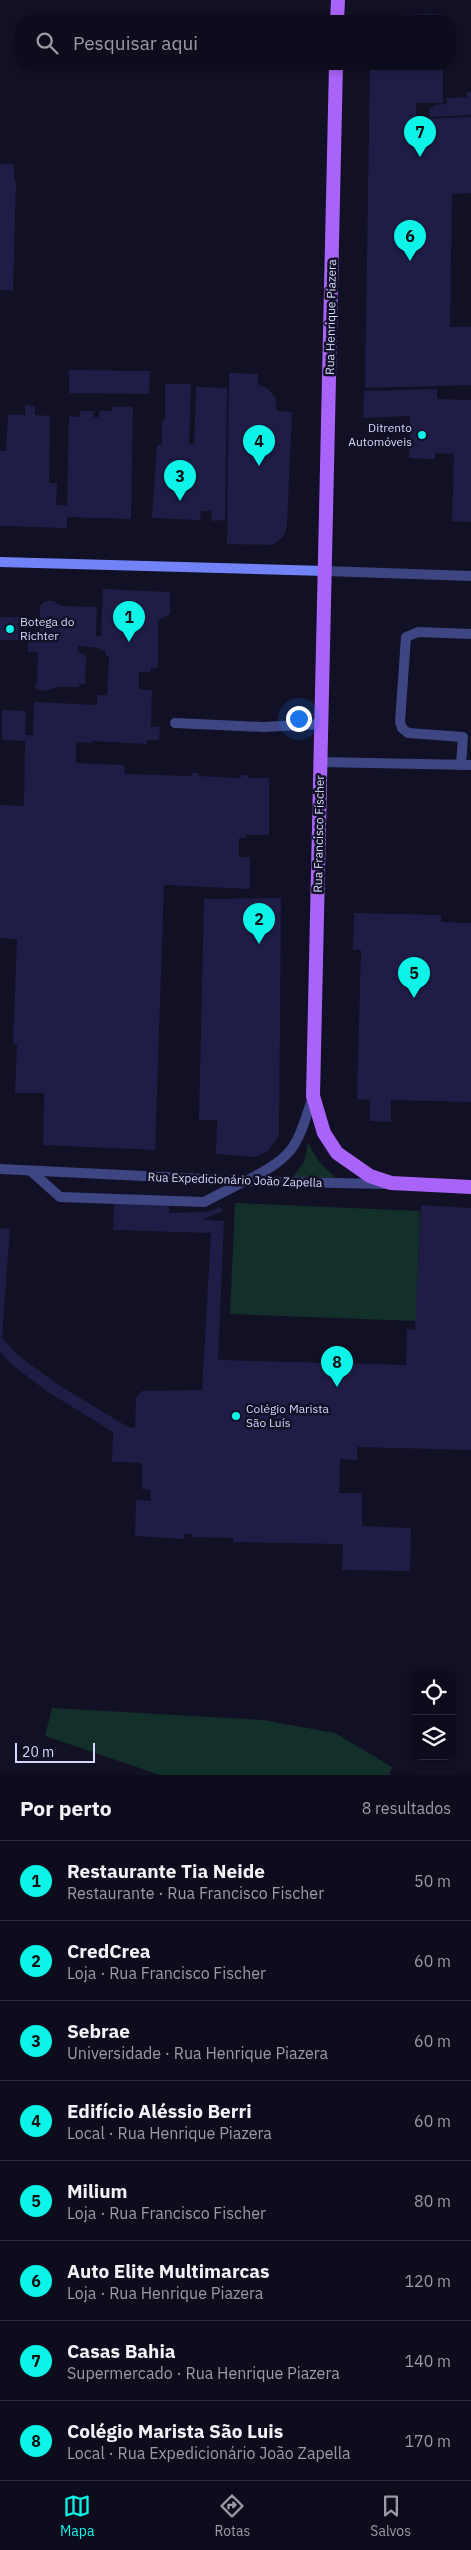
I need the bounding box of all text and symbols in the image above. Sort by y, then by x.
search box [15,15,456,70]
icon: search [33,29,61,57]
text: Pesquisar aqui [73,31,198,55]
pin: 7 [404,116,436,157]
pin: 6 [394,220,426,261]
street label: Rua Henrique Piazera [322,258,339,375]
place label: Ditrento Automóveis [348,420,412,449]
pin: 4 [243,425,275,466]
marker: Ditrento Automóveis [416,429,428,441]
pin: 3 [164,460,196,501]
pin: 1 [113,601,145,642]
place label: Botega do Richter [20,614,75,643]
marker: Botega do Richter [4,623,16,635]
your location [286,706,312,732]
street label: Rua Francisco Fischer [310,774,327,893]
pin: 2 [243,903,275,944]
pin: 5 [398,957,430,998]
street label: Rua Expedicionário João Zapella [147,1169,323,1190]
pin: 8 [321,1346,353,1387]
place label: Colégio Marista São Luís [246,1401,329,1430]
marker: Colégio Marista São Luís [230,1410,242,1422]
map controls [411,1670,456,1760]
button: locate [411,1670,456,1715]
button: layers [411,1715,456,1760]
scale bar [15,1740,95,1763]
text: 20 m [22,1743,54,1761]
text: Por perto [20,1794,112,1822]
text: 8 resultados [362,1798,451,1818]
text: Restaurante Tia Neide [67,1859,265,1883]
text: 1 [31,1871,41,1891]
text: 50 m [414,1871,451,1891]
text: Restaurante · Rua Francisco Fischer [67,1883,324,1903]
text: CredCrea [67,1939,151,1963]
text: 2 [31,1951,41,1971]
text: 60 m [414,1951,451,1971]
text: Loja · Rua Francisco Fischer [67,1963,266,1983]
text: Sebrae [67,2019,130,2043]
text: 3 [31,2031,41,2051]
text: 60 m [414,2031,451,2051]
text: Universidade · Rua Henrique Piazera [67,2043,328,2063]
text: Edifício Aléssio Berri [67,2099,252,2123]
text: 4 [31,2111,41,2131]
text: 60 m [414,2111,451,2131]
text: Local · Rua Henrique Piazera [67,2123,272,2143]
text: Milium [67,2179,128,2203]
text: 5 [31,2191,41,2211]
text: 80 m [414,2191,451,2211]
text: Loja · Rua Francisco Fischer [67,2203,266,2223]
text: Auto Elite Multimarcas [67,2259,270,2283]
text: 6 [31,2271,41,2291]
text: 120 m [404,2271,451,2291]
text: Loja · Rua Henrique Piazera [67,2283,263,2303]
text: Casas Bahia [67,2339,176,2363]
text: 7 [31,2351,41,2371]
text: 140 m [404,2351,451,2371]
text: Supermercado · Rua Henrique Piazera [67,2363,340,2383]
text: Colégio Marista São Luis [67,2419,283,2443]
text: 8 [31,2431,41,2451]
text: 170 m [404,2431,451,2451]
text: Local · Rua Expedicionário João Zapella [67,2443,351,2463]
tab: Mapa [60,2492,94,2540]
tab: Rotas [214,2492,250,2540]
tab: Salvos [370,2492,411,2540]

